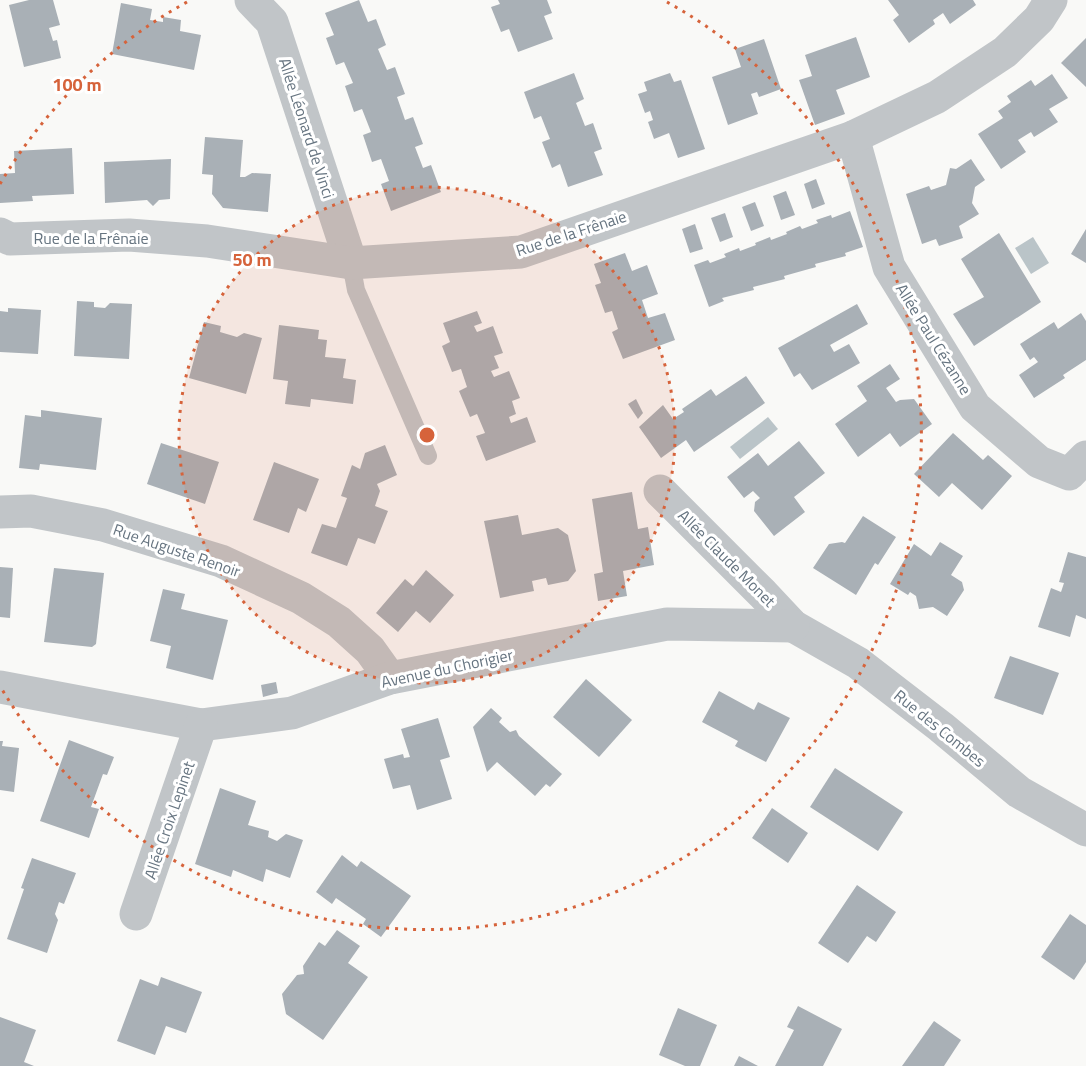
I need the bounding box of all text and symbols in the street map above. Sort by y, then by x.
street label: Allée Léonard de Vinci [273,55,341,201]
text: 100 m [52,71,102,98]
street label: Rue de la Frênaie [513,204,629,262]
street label: Rue de la Frênaie [34,226,148,250]
text: 50 m [232,246,272,273]
street label: Allée Paul Cézanne [890,279,978,399]
centre of rings [417,425,437,445]
street label: Allée Claude Monet [673,504,782,613]
street label: Rue Auguste Renoir [110,517,244,583]
street label: Avenue du Chorigier [379,642,516,694]
street label: Rue des Combes [889,684,991,772]
street label: Allée Croix Lepinet [138,758,201,882]

